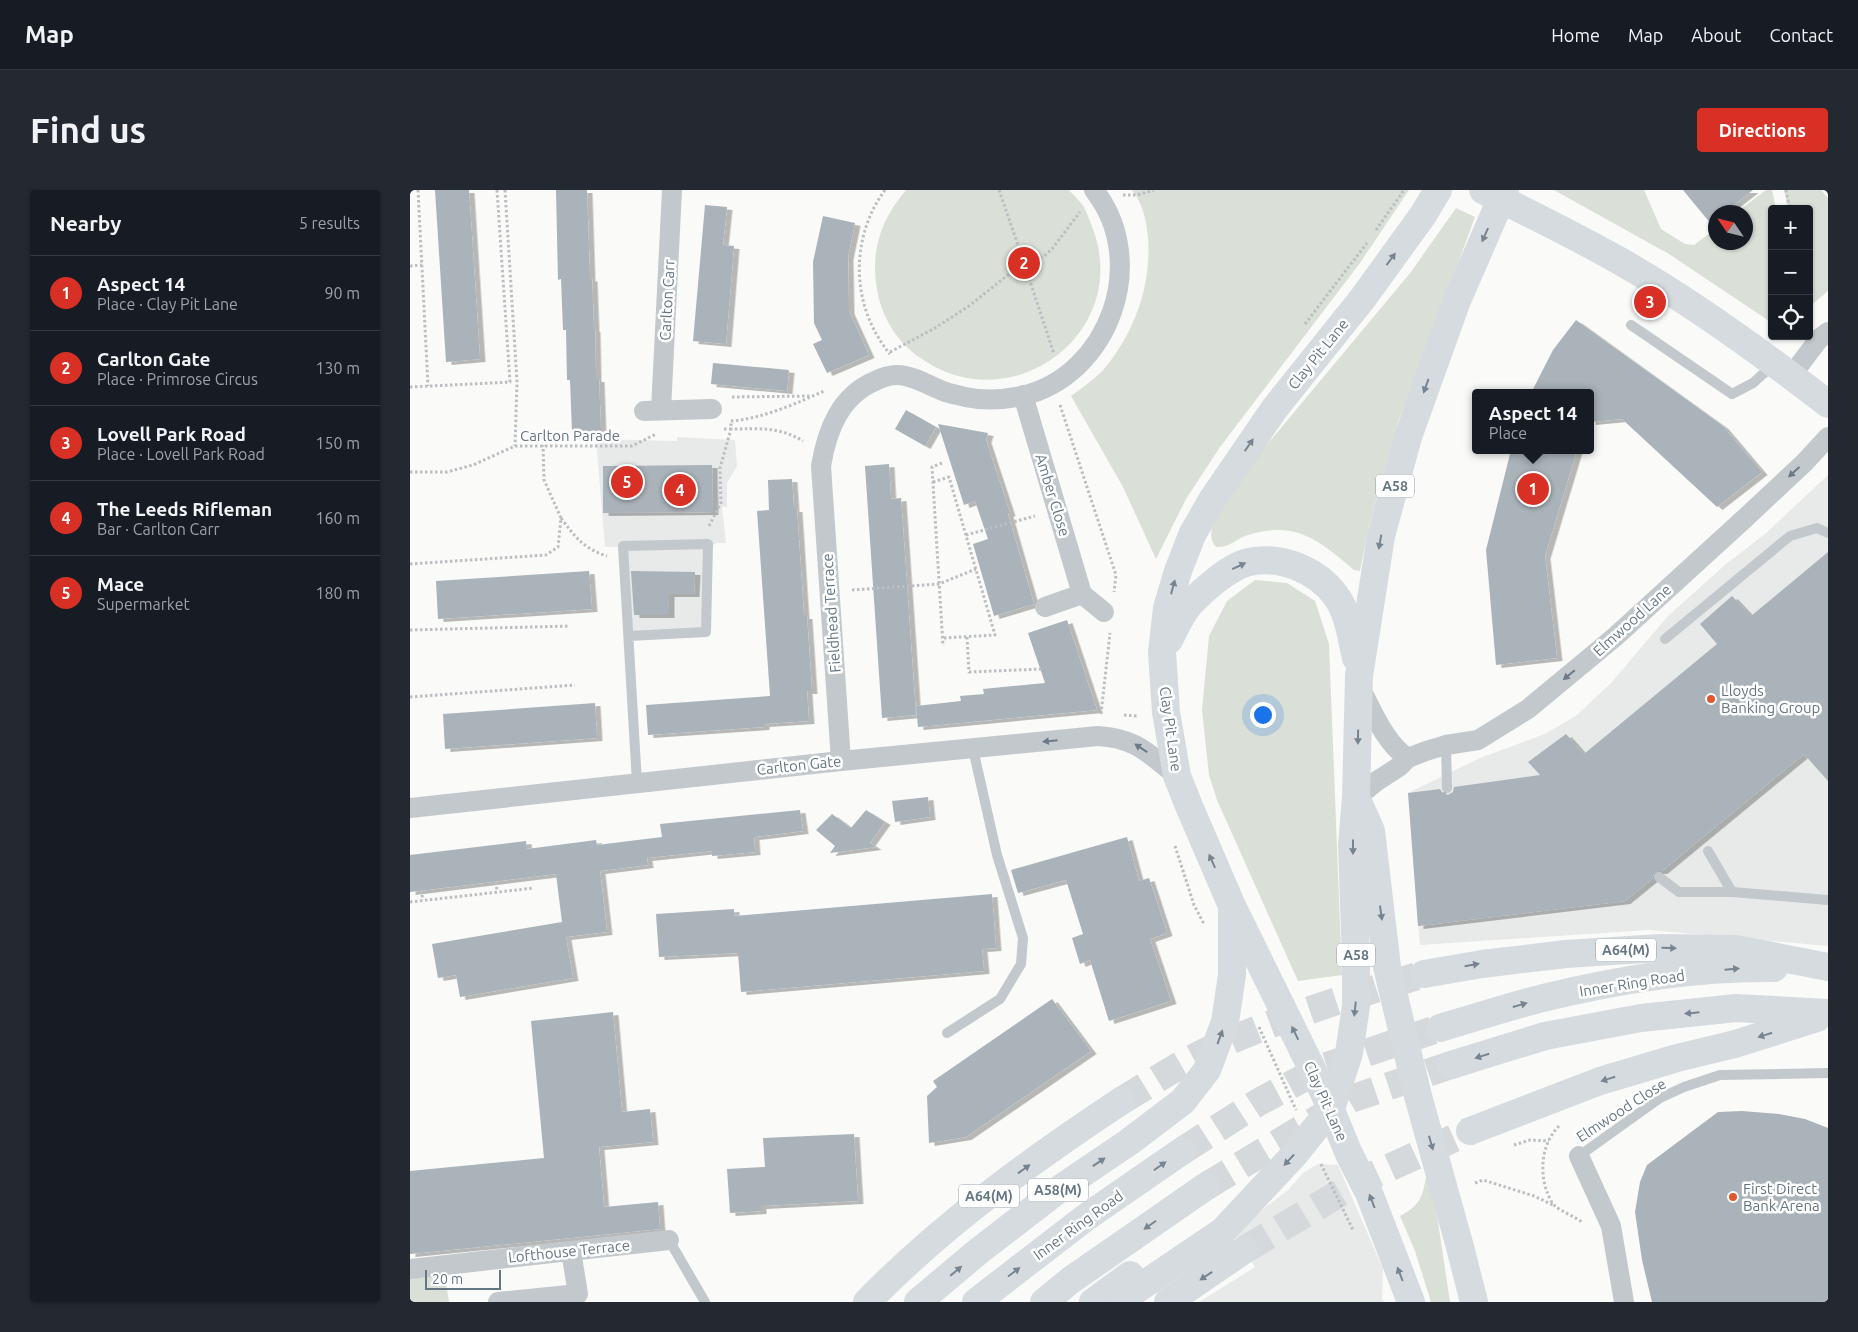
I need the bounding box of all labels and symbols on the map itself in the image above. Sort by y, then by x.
north arrow [1708,205,1753,250]
one-way arrow [1481,228,1489,242]
pin: 2 [1008,244,1040,282]
one-way arrow [1386,253,1397,266]
street label: Carlton Carr [656,259,678,341]
pin: 3 [1634,283,1666,321]
street label: Clay Pit Lane [1284,315,1352,393]
one-way arrow [1422,379,1430,394]
street label: Carlton Parade [520,427,620,444]
one-way arrow [1244,438,1254,451]
street label: Amber Close [1032,452,1074,538]
pin: 5 [611,463,643,501]
one-way arrow [1788,466,1800,478]
pin: 1 [1517,470,1549,508]
pin: 4 [664,471,696,509]
road number: A58 [1376,474,1414,498]
one-way arrow [1375,534,1383,550]
street label: Fieldhead Terrace [818,553,844,673]
one-way arrow [1232,561,1246,569]
one-way arrow [1170,580,1178,595]
street label: Elmwood Lane [1590,581,1674,659]
one-way arrow [1563,669,1576,680]
place label: Lloyds Banking Group [1721,682,1820,716]
street label: Clay Pit Lane [1157,685,1185,773]
marker: Lloyds Banking Group [1705,693,1717,705]
your location [1250,702,1276,728]
one-way arrow [1354,730,1362,746]
one-way arrow [1041,737,1057,745]
one-way arrow [1134,744,1148,753]
street label: Carlton Gate [756,752,842,778]
one-way arrow [1349,839,1357,855]
one-way arrow [1208,854,1216,868]
one-way arrow [1377,906,1385,922]
road number: A64(M) [1596,938,1656,962]
road number: A58 [1337,944,1375,966]
one-way arrow [1661,944,1677,952]
one-way arrow [1465,961,1481,969]
one-way arrow [1724,965,1740,973]
street label: Inner Ring Road [1578,966,1686,1000]
one-way arrow [1513,1000,1528,1008]
one-way arrow [1351,1001,1359,1017]
one-way arrow [1684,1009,1700,1017]
one-way arrow [1291,1026,1299,1040]
one-way arrow [1217,1029,1224,1044]
one-way arrow [1757,1031,1772,1039]
one-way arrow [1474,1052,1489,1060]
street label: Clay Pit Lane [1301,1058,1351,1144]
street label: Elmwood Close [1573,1075,1669,1145]
one-way arrow [1601,1075,1616,1083]
one-way arrow [1428,1135,1436,1150]
one-way arrow [1283,1154,1295,1166]
one-way arrow [1092,1157,1106,1167]
one-way arrow [1153,1161,1167,1171]
one-way arrow [1017,1163,1030,1174]
road number: A58(M) [1028,1178,1088,1202]
place label: First Direct Bank Arena [1743,1180,1820,1214]
road number: A64(M) [959,1184,1019,1208]
street label: Inner Ring Road [1030,1187,1126,1263]
marker: First Direct Bank Arena [1727,1191,1739,1203]
one-way arrow [1368,1193,1376,1208]
one-way arrow [1144,1220,1157,1230]
street label: Lofthouse Terrace [507,1236,631,1266]
one-way arrow [949,1265,962,1276]
one-way arrow [1007,1266,1020,1277]
one-way arrow [1396,1266,1404,1281]
scale bar [425,1267,501,1290]
one-way arrow [1200,1271,1213,1281]

